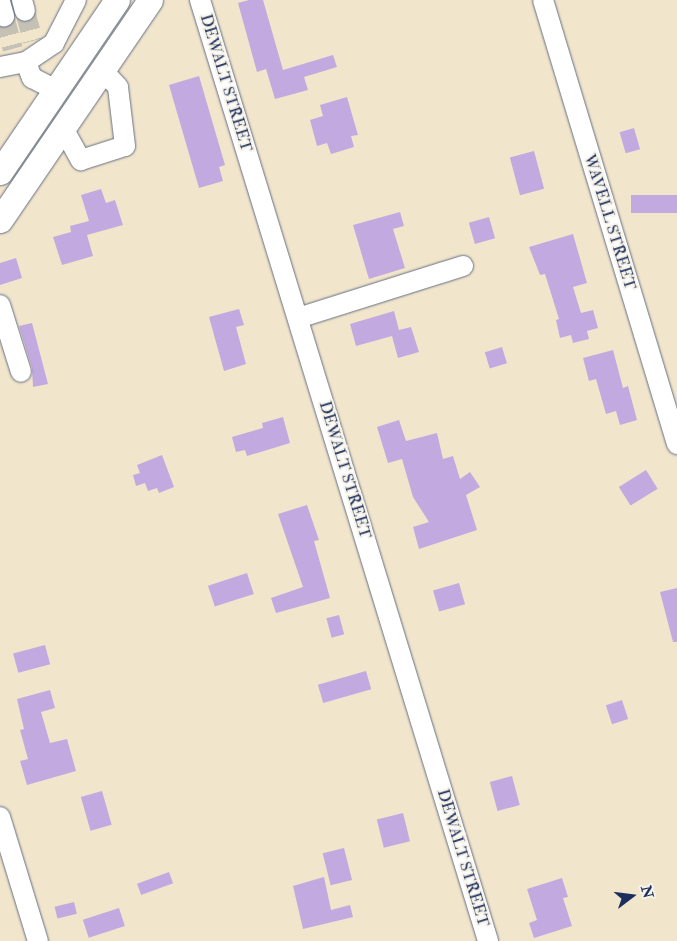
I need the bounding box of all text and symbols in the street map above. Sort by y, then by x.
street label: DEWALT STREET [196,12,256,154]
street label: WAVELL STREET [580,152,640,292]
street label: DEWALT STREET [315,399,375,541]
street label: DEWALT STREET [433,787,493,929]
north arrow [607,871,657,921]
text: N [637,884,657,900]

